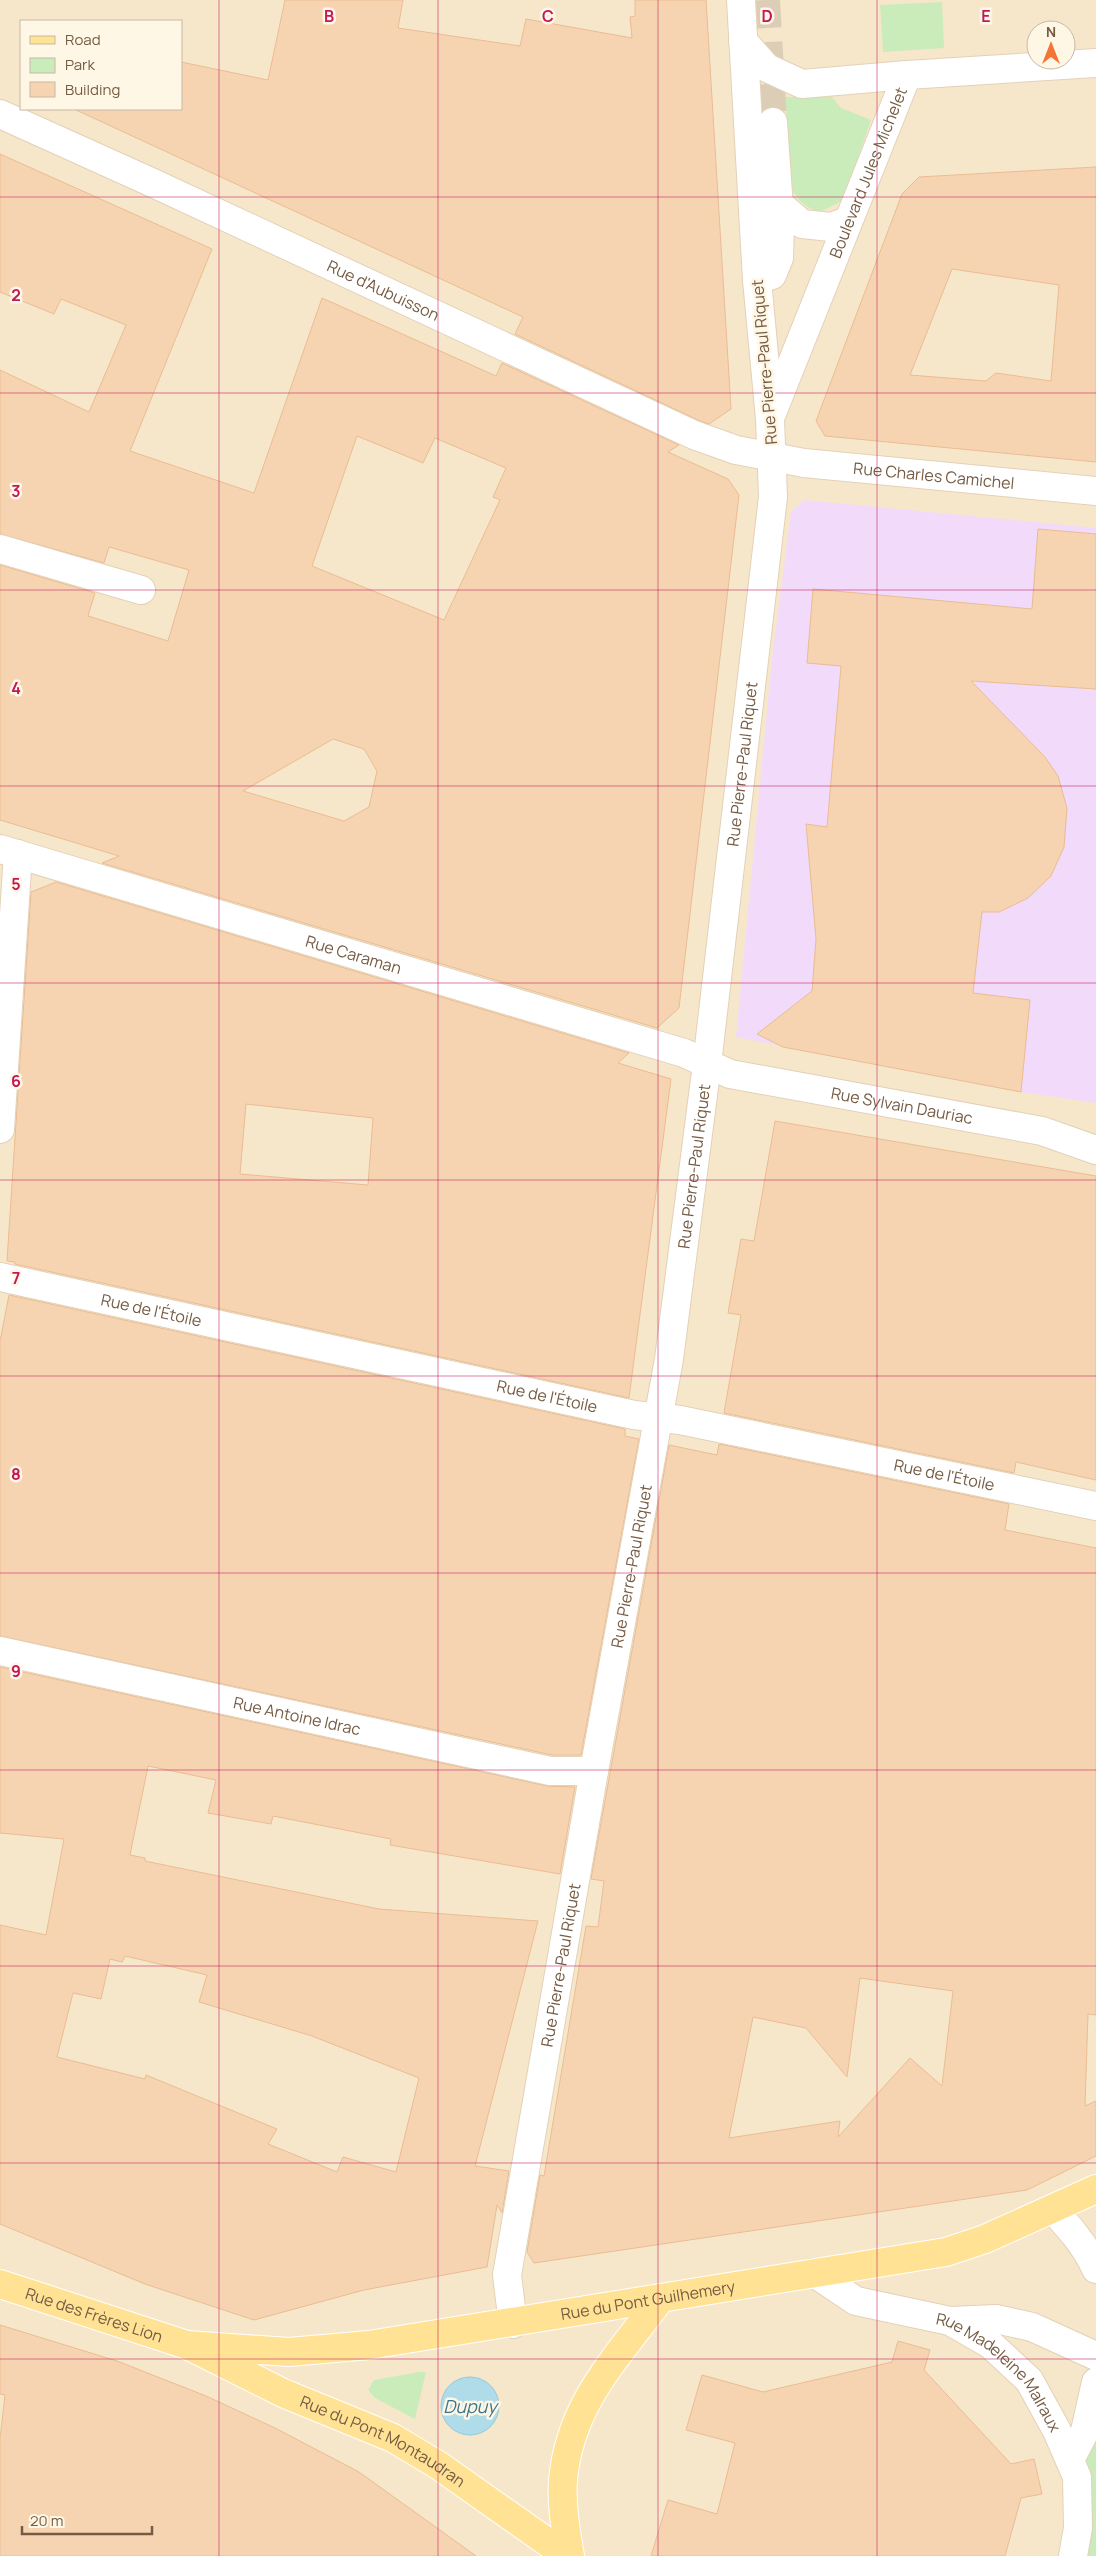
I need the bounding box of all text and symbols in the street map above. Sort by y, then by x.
text: B [324,5,334,27]
text: C [542,5,554,27]
text: D [761,5,773,27]
text: E [981,5,991,27]
legend [20,20,182,110]
north arrow [1026,20,1076,70]
text: N [1046,22,1056,41]
text: Road [65,29,101,50]
text: Park [65,54,95,75]
text: Building [65,79,120,100]
street label: Boulevard Jules Michelet [824,84,912,261]
street label: Rue d'Aubuisson [324,255,443,326]
street label: Rue Pierre-Paul Riquet [746,279,782,445]
text: 2 [11,284,21,306]
street label: Rue Charles Camichel [852,457,1015,494]
text: 3 [11,480,21,502]
text: 4 [11,677,21,699]
street label: Rue Pierre-Paul Riquet [721,680,762,848]
text: 5 [11,873,21,895]
street label: Rue Caraman [303,930,404,979]
text: 6 [11,1070,21,1092]
street label: Rue Sylvain Dauriac [829,1082,975,1129]
street label: Rue Pierre-Paul Riquet [672,1083,715,1250]
text: 7 [12,1267,20,1289]
street label: Rue de l'Étoile [99,1288,204,1332]
street label: Rue de l'Étoile [495,1374,600,1418]
street label: Rue de l'Étoile [892,1453,997,1496]
text: 8 [11,1463,21,1485]
street label: Rue Pierre-Paul Riquet [606,1483,657,1650]
text: 9 [11,1660,21,1682]
street label: Rue Antoine Idrac [231,1691,363,1740]
street label: Rue Pierre-Paul Riquet [536,1881,585,2048]
street label: Rue du Pont Guilhemery [559,2275,737,2325]
street label: Rue des Frères Lion [23,2282,166,2347]
street label: Rue Madeleine Malraux [934,2307,1067,2436]
street label: Rue du Pont Montaudran [297,2390,470,2492]
water label: Dupuy [443,2394,499,2418]
scale bar [22,2504,152,2536]
text: 20 m [30,2510,63,2531]

